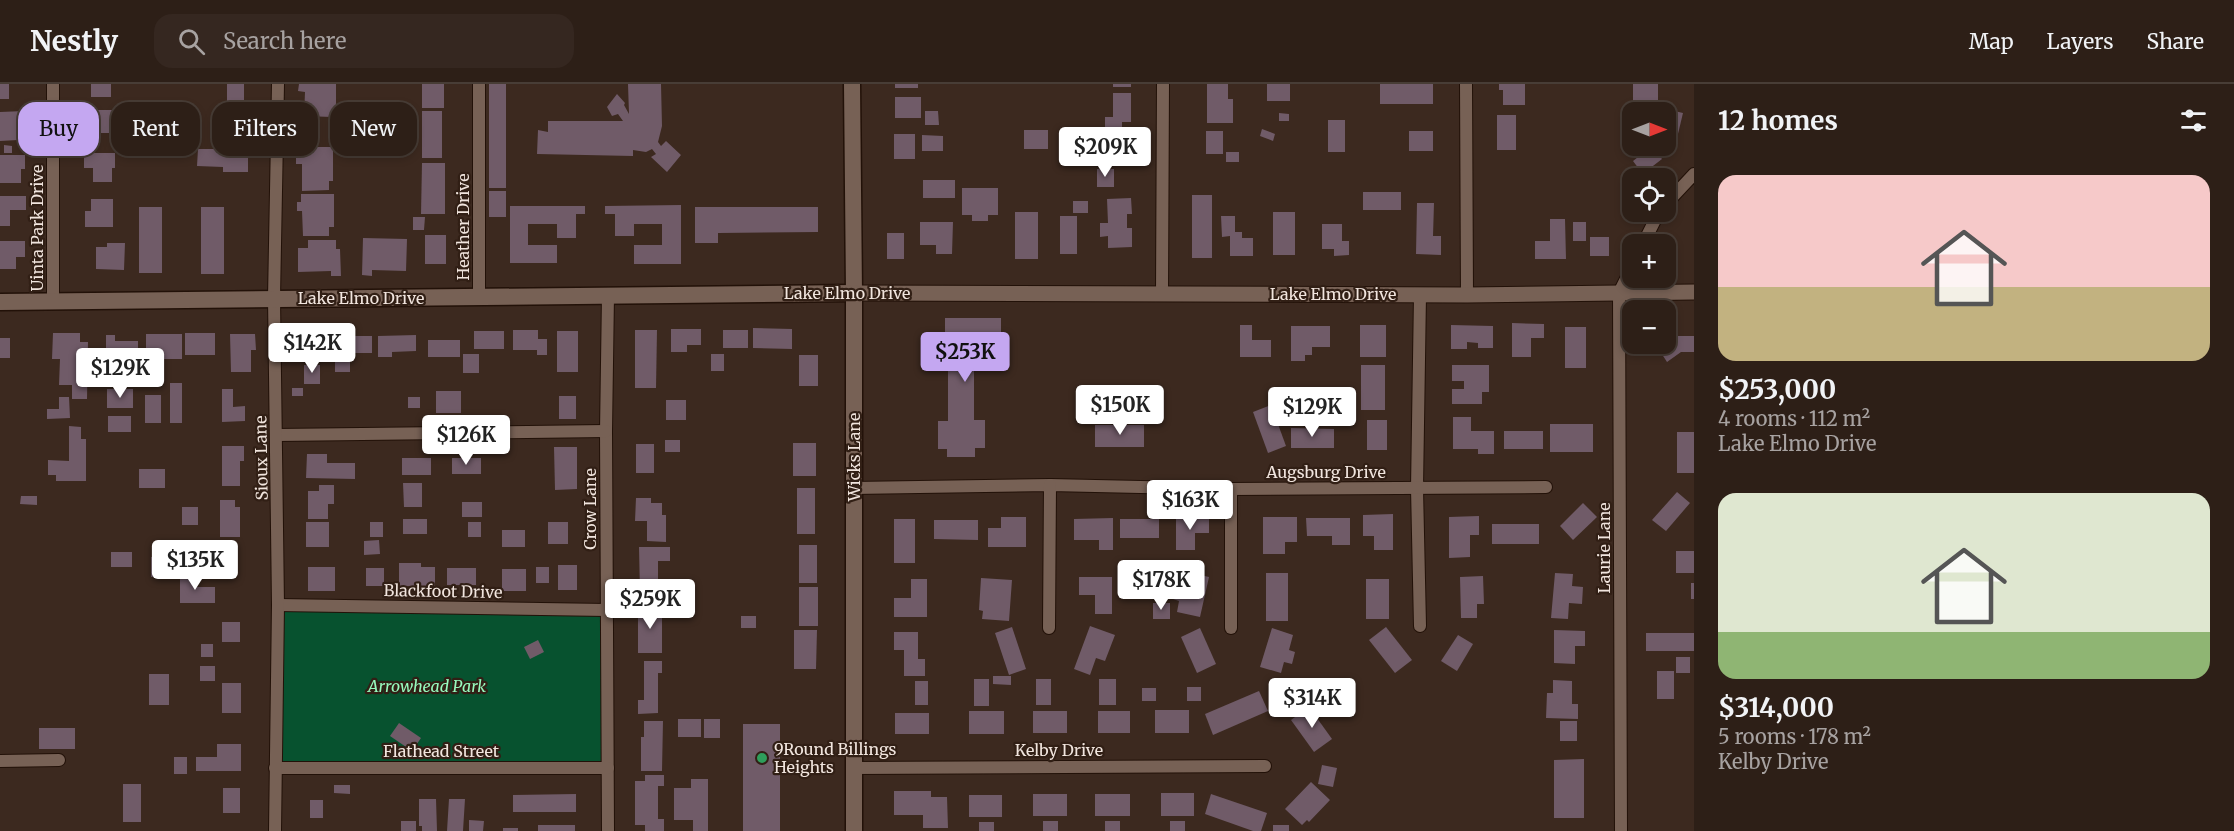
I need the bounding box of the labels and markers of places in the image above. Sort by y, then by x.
pin: $209K [1063,127,1147,178]
pin: $142K [270,323,354,374]
pin: $253K [923,332,1007,383]
pin: $129K [78,348,162,399]
pin: $150K [1078,385,1162,436]
pin: $129K [1270,387,1354,438]
pin: $126K [424,415,508,466]
pin: $163K [1148,480,1232,531]
pin: $135K [153,540,237,591]
pin: $178K [1119,560,1203,611]
pin: $259K [608,579,692,630]
pin: $314K [1270,678,1354,729]
place label: 9Round Billings Heights [774,739,897,777]
marker: 9Round Billings Heights [755,751,769,765]

